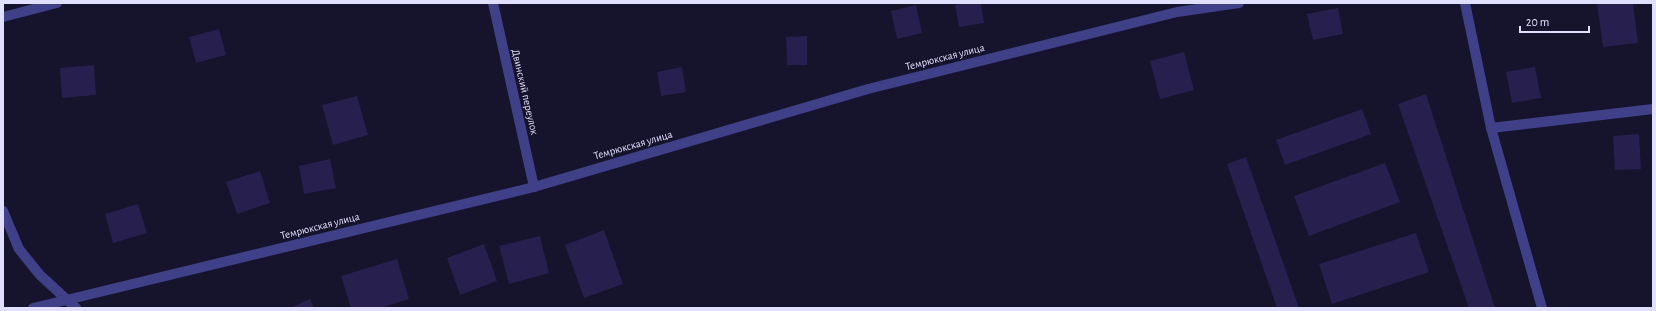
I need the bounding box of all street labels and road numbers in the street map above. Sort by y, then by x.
street label: Темрюкская улица [904,42,986,72]
street label: Двинский переулок [510,48,540,136]
street label: Темрюкская улица [592,129,674,161]
street label: Темрюкская улица [279,211,361,241]

